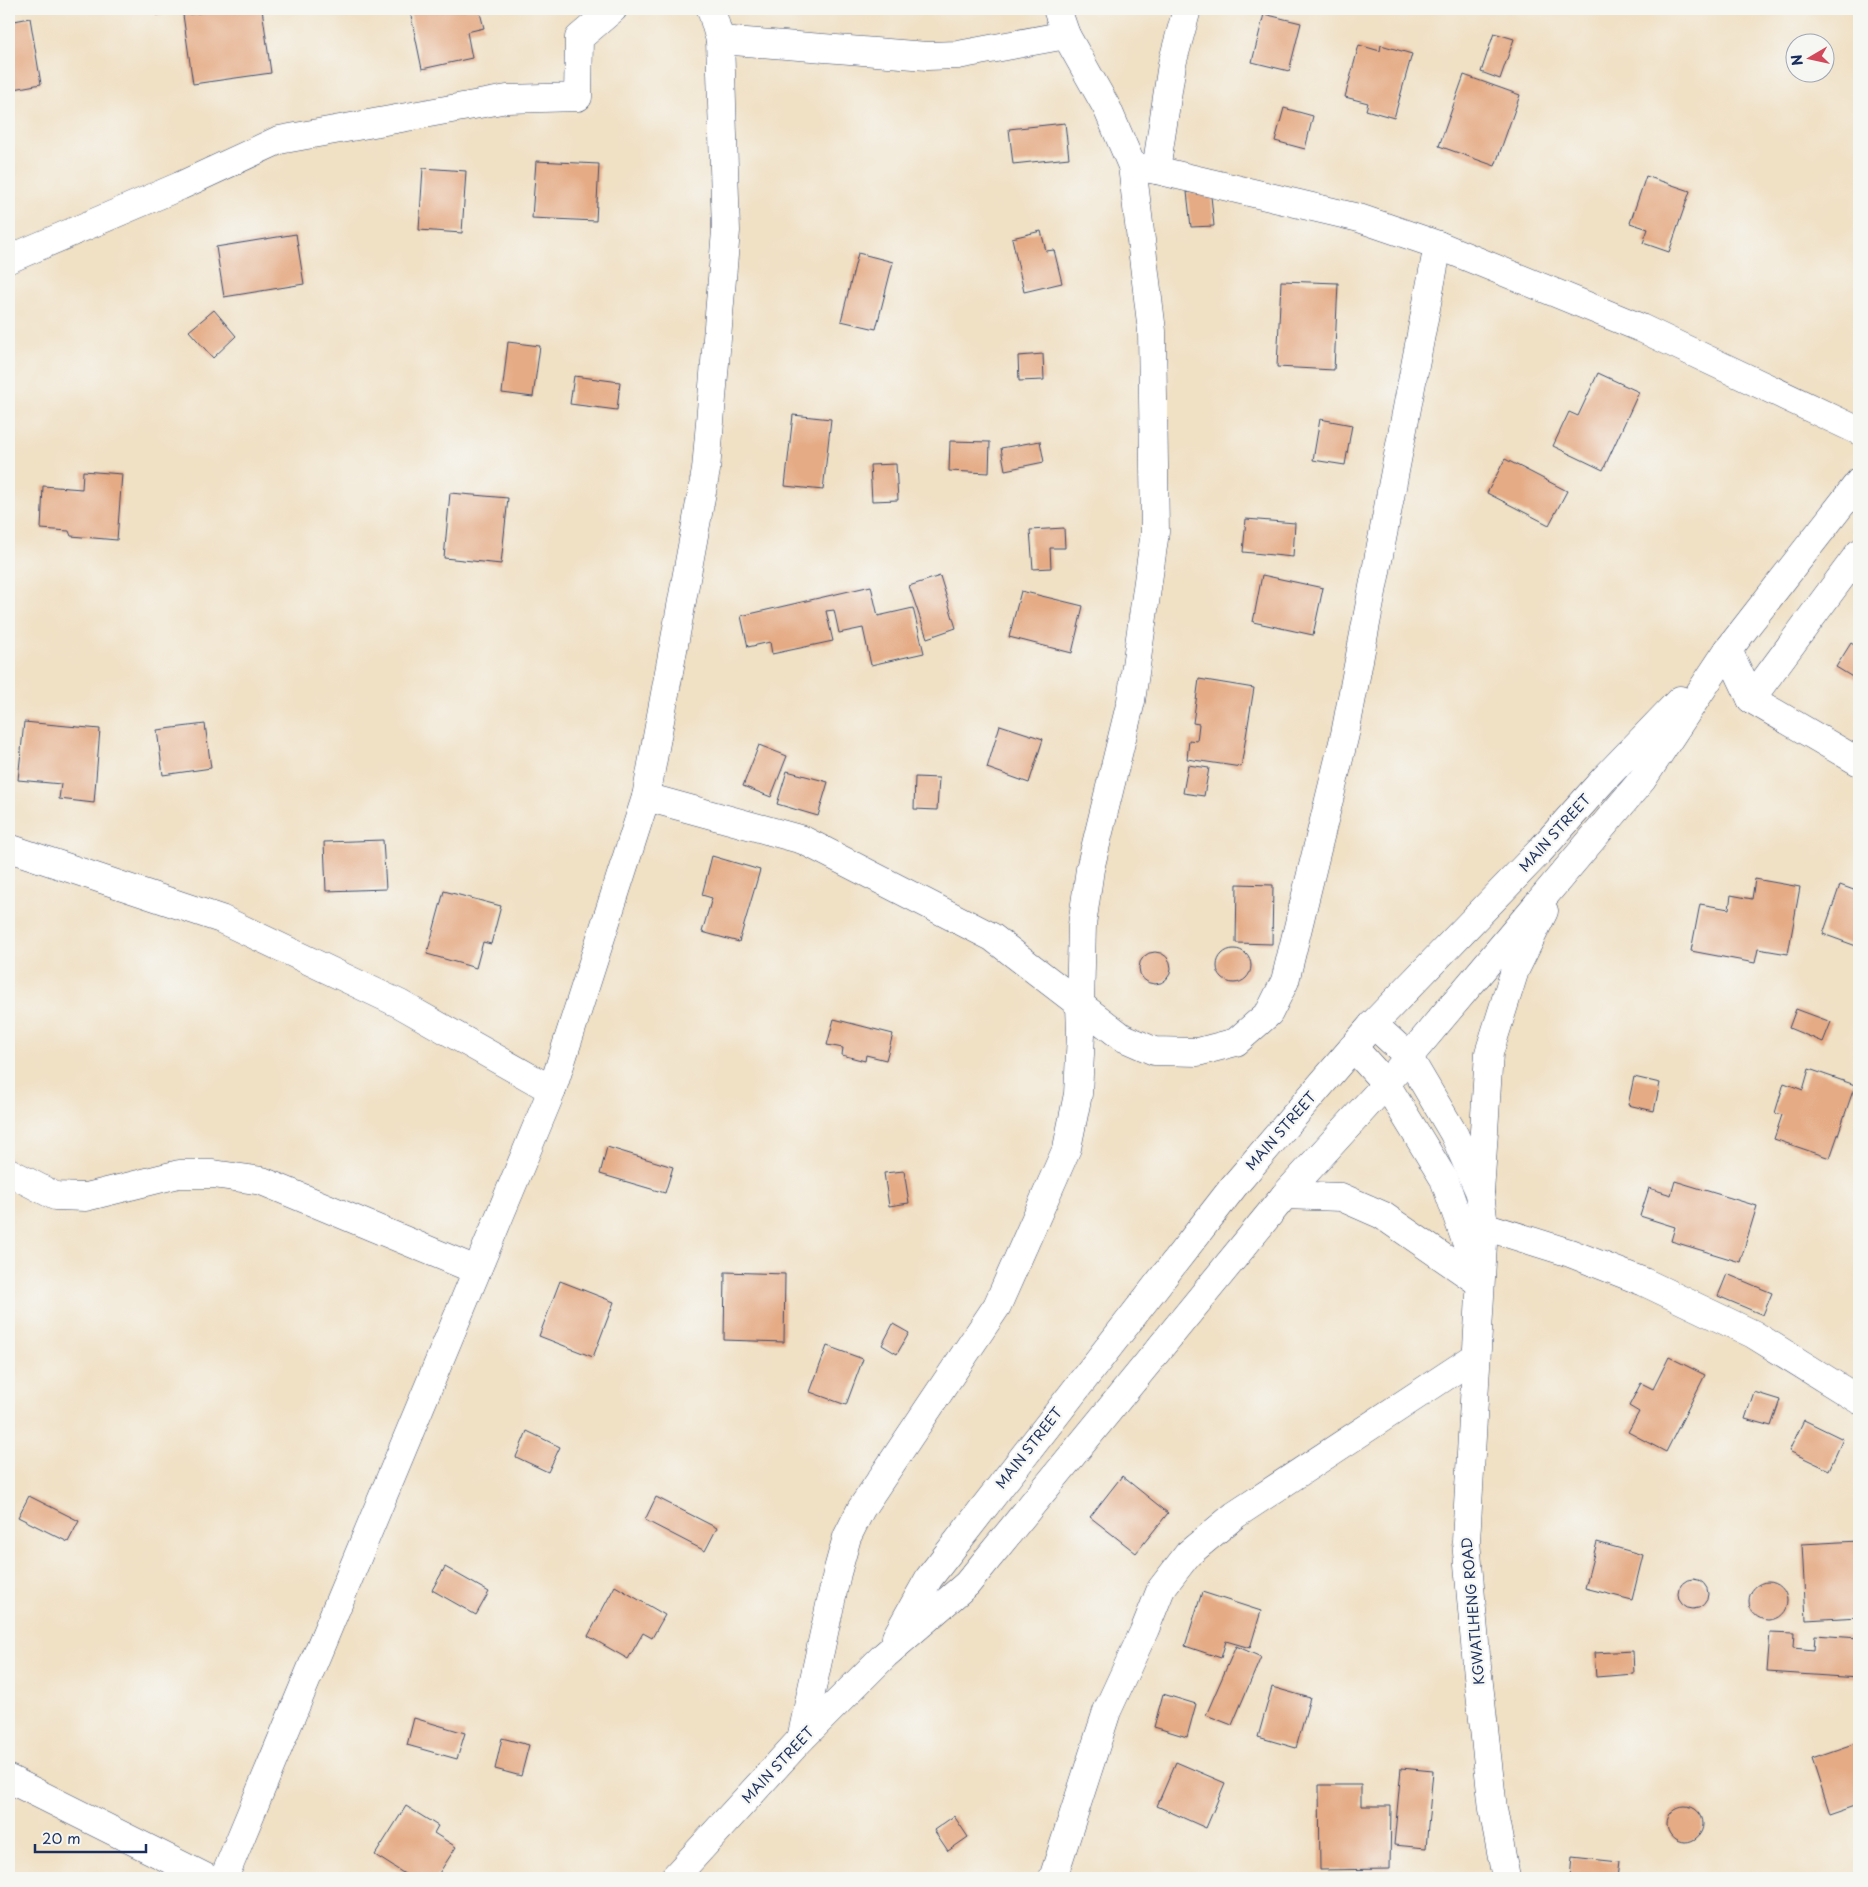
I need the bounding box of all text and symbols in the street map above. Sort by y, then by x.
north arrow [1786,32,1836,82]
text: N [1785,53,1808,67]
street label: MAIN STREET [1514,789,1596,876]
street label: MAIN STREET [1240,1086,1321,1175]
street label: MAIN STREET [990,1402,1067,1493]
street label: KGWATLHENG ROAD [1456,1536,1489,1686]
street label: MAIN STREET [736,1721,819,1808]
scale bar [35,1822,146,1854]
text: 20 m [42,1826,81,1849]

